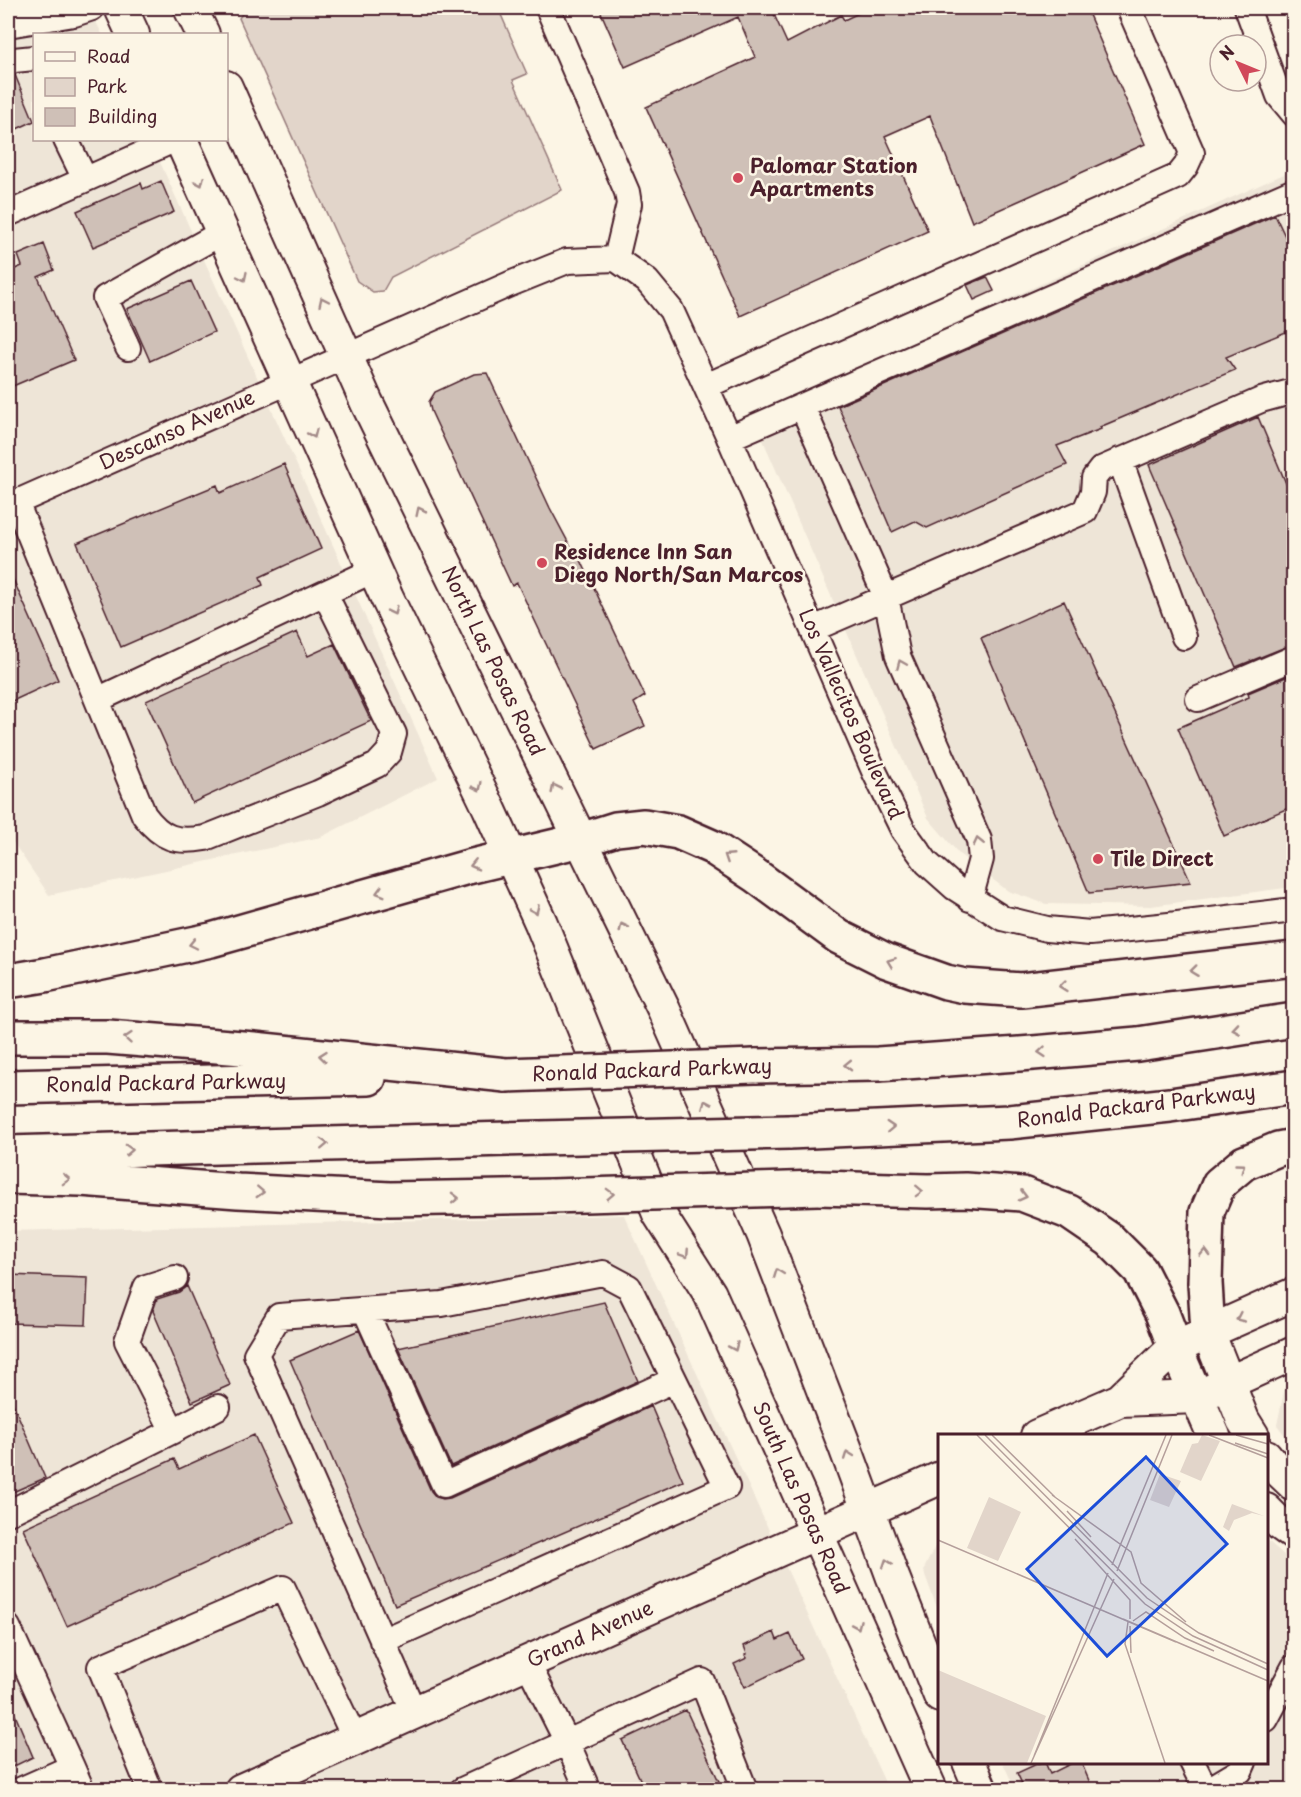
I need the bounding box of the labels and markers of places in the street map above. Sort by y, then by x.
place label: Palomar Station Apartments [750,150,918,203]
marker: Palomar Station Apartments [731,171,745,185]
place label: Residence Inn San Diego North/San Marcos [554,536,804,589]
marker: Residence Inn San Diego North/San Marcos [535,556,549,570]
place label: Tile Direct [1110,843,1214,873]
marker: Tile Direct [1091,852,1105,866]

